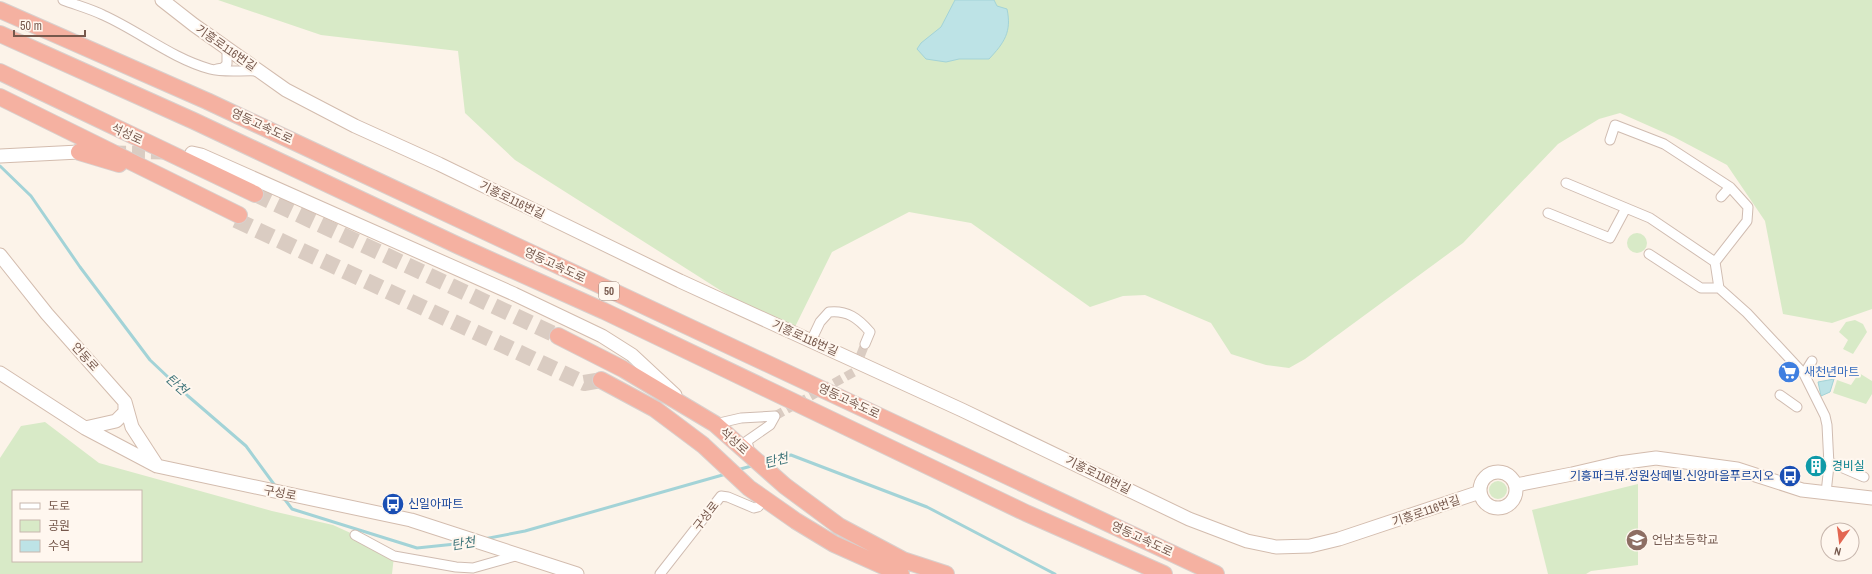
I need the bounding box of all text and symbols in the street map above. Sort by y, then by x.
scale bar [14,12,85,38]
text: 50 m [20,18,42,34]
street label: 기흥로116번길 [192,21,260,75]
street label: 영동고속도로 [229,105,295,147]
street label: 석성로 [109,120,145,148]
street label: 기흥로116번길 [477,177,547,223]
street label: 영동고속도로 [522,244,588,286]
road number: 50 [599,282,619,300]
street label: 기흥로116번길 [769,316,841,360]
street label: 언동로 [68,339,102,375]
supermarket icon: 새천년마트 [1776,359,1802,385]
place label: 새천년마트 [1804,364,1859,380]
water label: 탄천 [162,370,192,399]
street label: 영동고속도로 [816,380,882,422]
street label: 석성로 [716,424,752,458]
water label: 탄천 [762,449,791,472]
street label: 기흥로116번길 [1063,452,1133,498]
building icon: 경비실 [1803,453,1829,479]
place label: 경비실 [1832,458,1865,474]
bus stop icon: 기흥파크뷰.성원상떼빌.신앙마을푸르지오 [1777,463,1803,489]
place label: 기흥파크뷰.성원상떼빌.신앙마을푸르지오 [1570,468,1774,484]
street label: 구성로 [262,482,298,504]
legend [12,490,142,562]
bus stop icon: 신일아파트 [380,491,406,517]
street label: 기흥로116번길 [1390,492,1462,530]
place label: 신일아파트 [408,496,463,512]
text: 도로 [48,498,70,514]
street label: 구성로 [689,498,723,534]
text: 공원 [48,518,70,534]
street label: 영동고속도로 [1109,518,1175,560]
north arrow [1820,522,1860,562]
school or university icon: 언남초등학교 [1624,527,1650,553]
place label: 언남초등학교 [1652,532,1718,548]
water label: 탄천 [450,533,477,554]
text: 수역 [48,538,70,554]
text: N [1833,544,1842,559]

